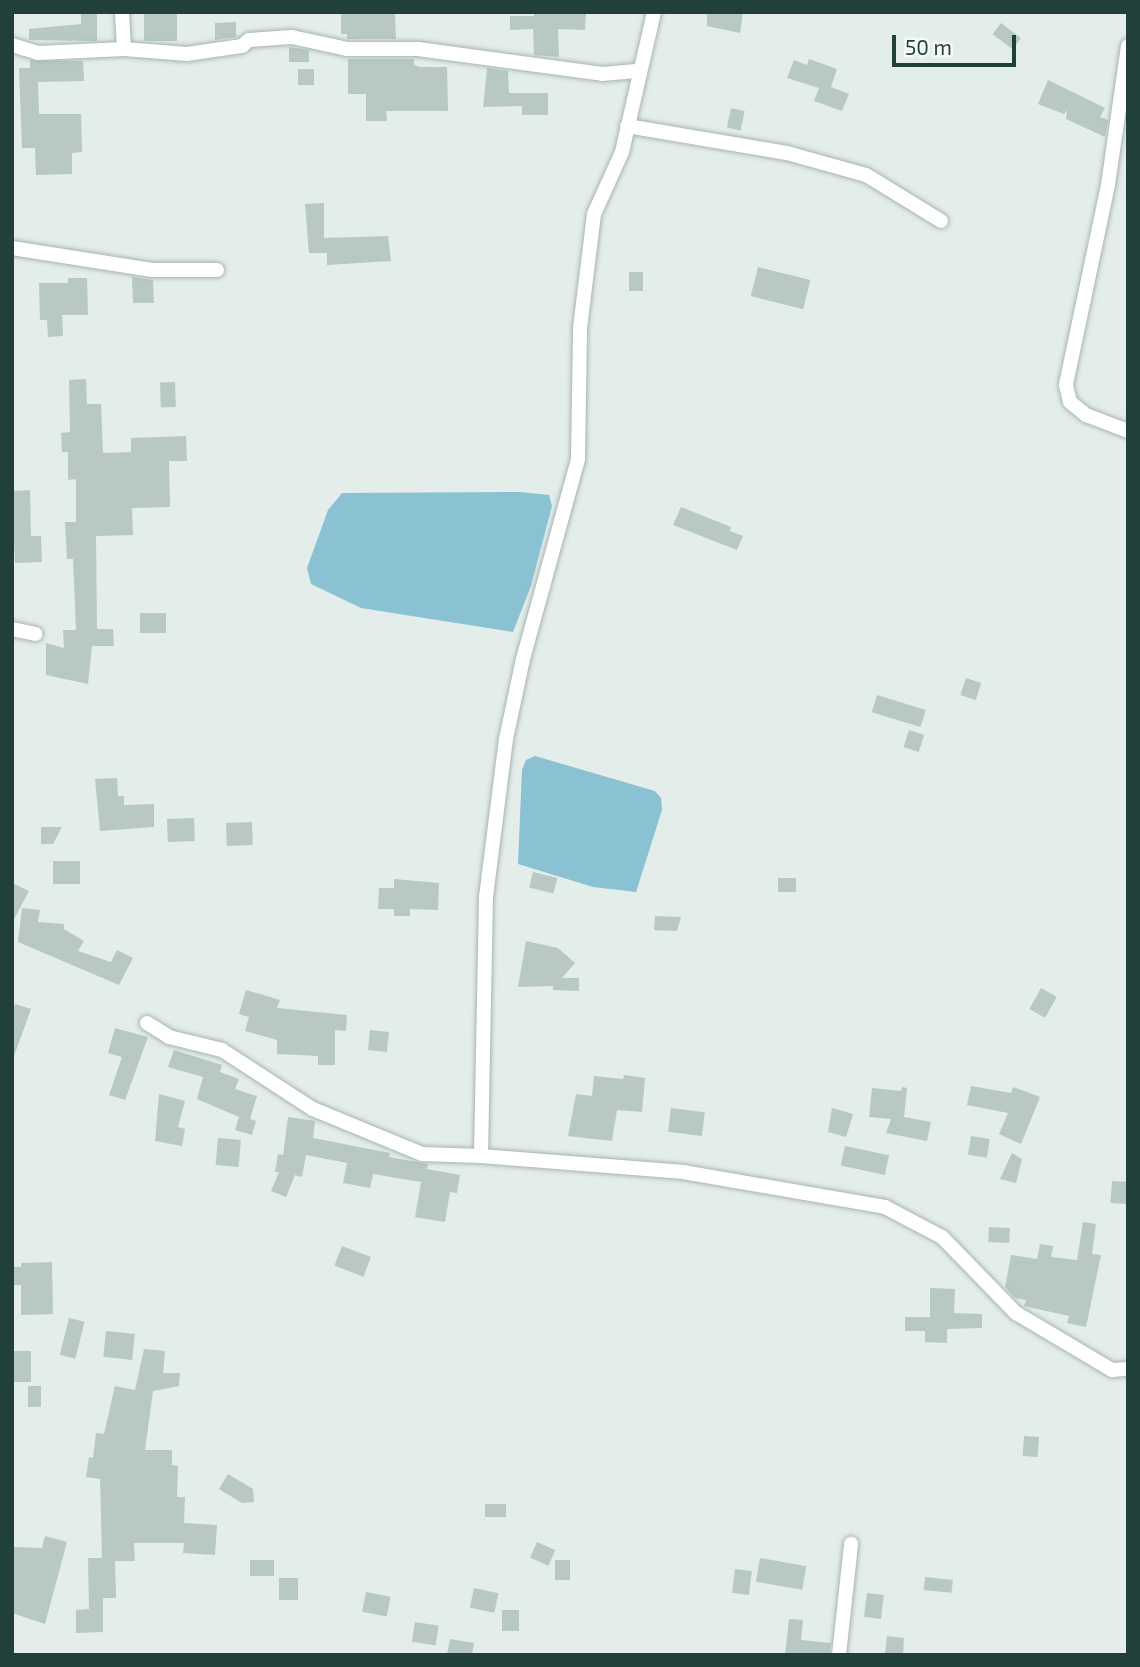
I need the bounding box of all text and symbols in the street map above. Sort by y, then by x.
scale bar [895,21,1019,65]
text: 50 m [905,34,952,59]

